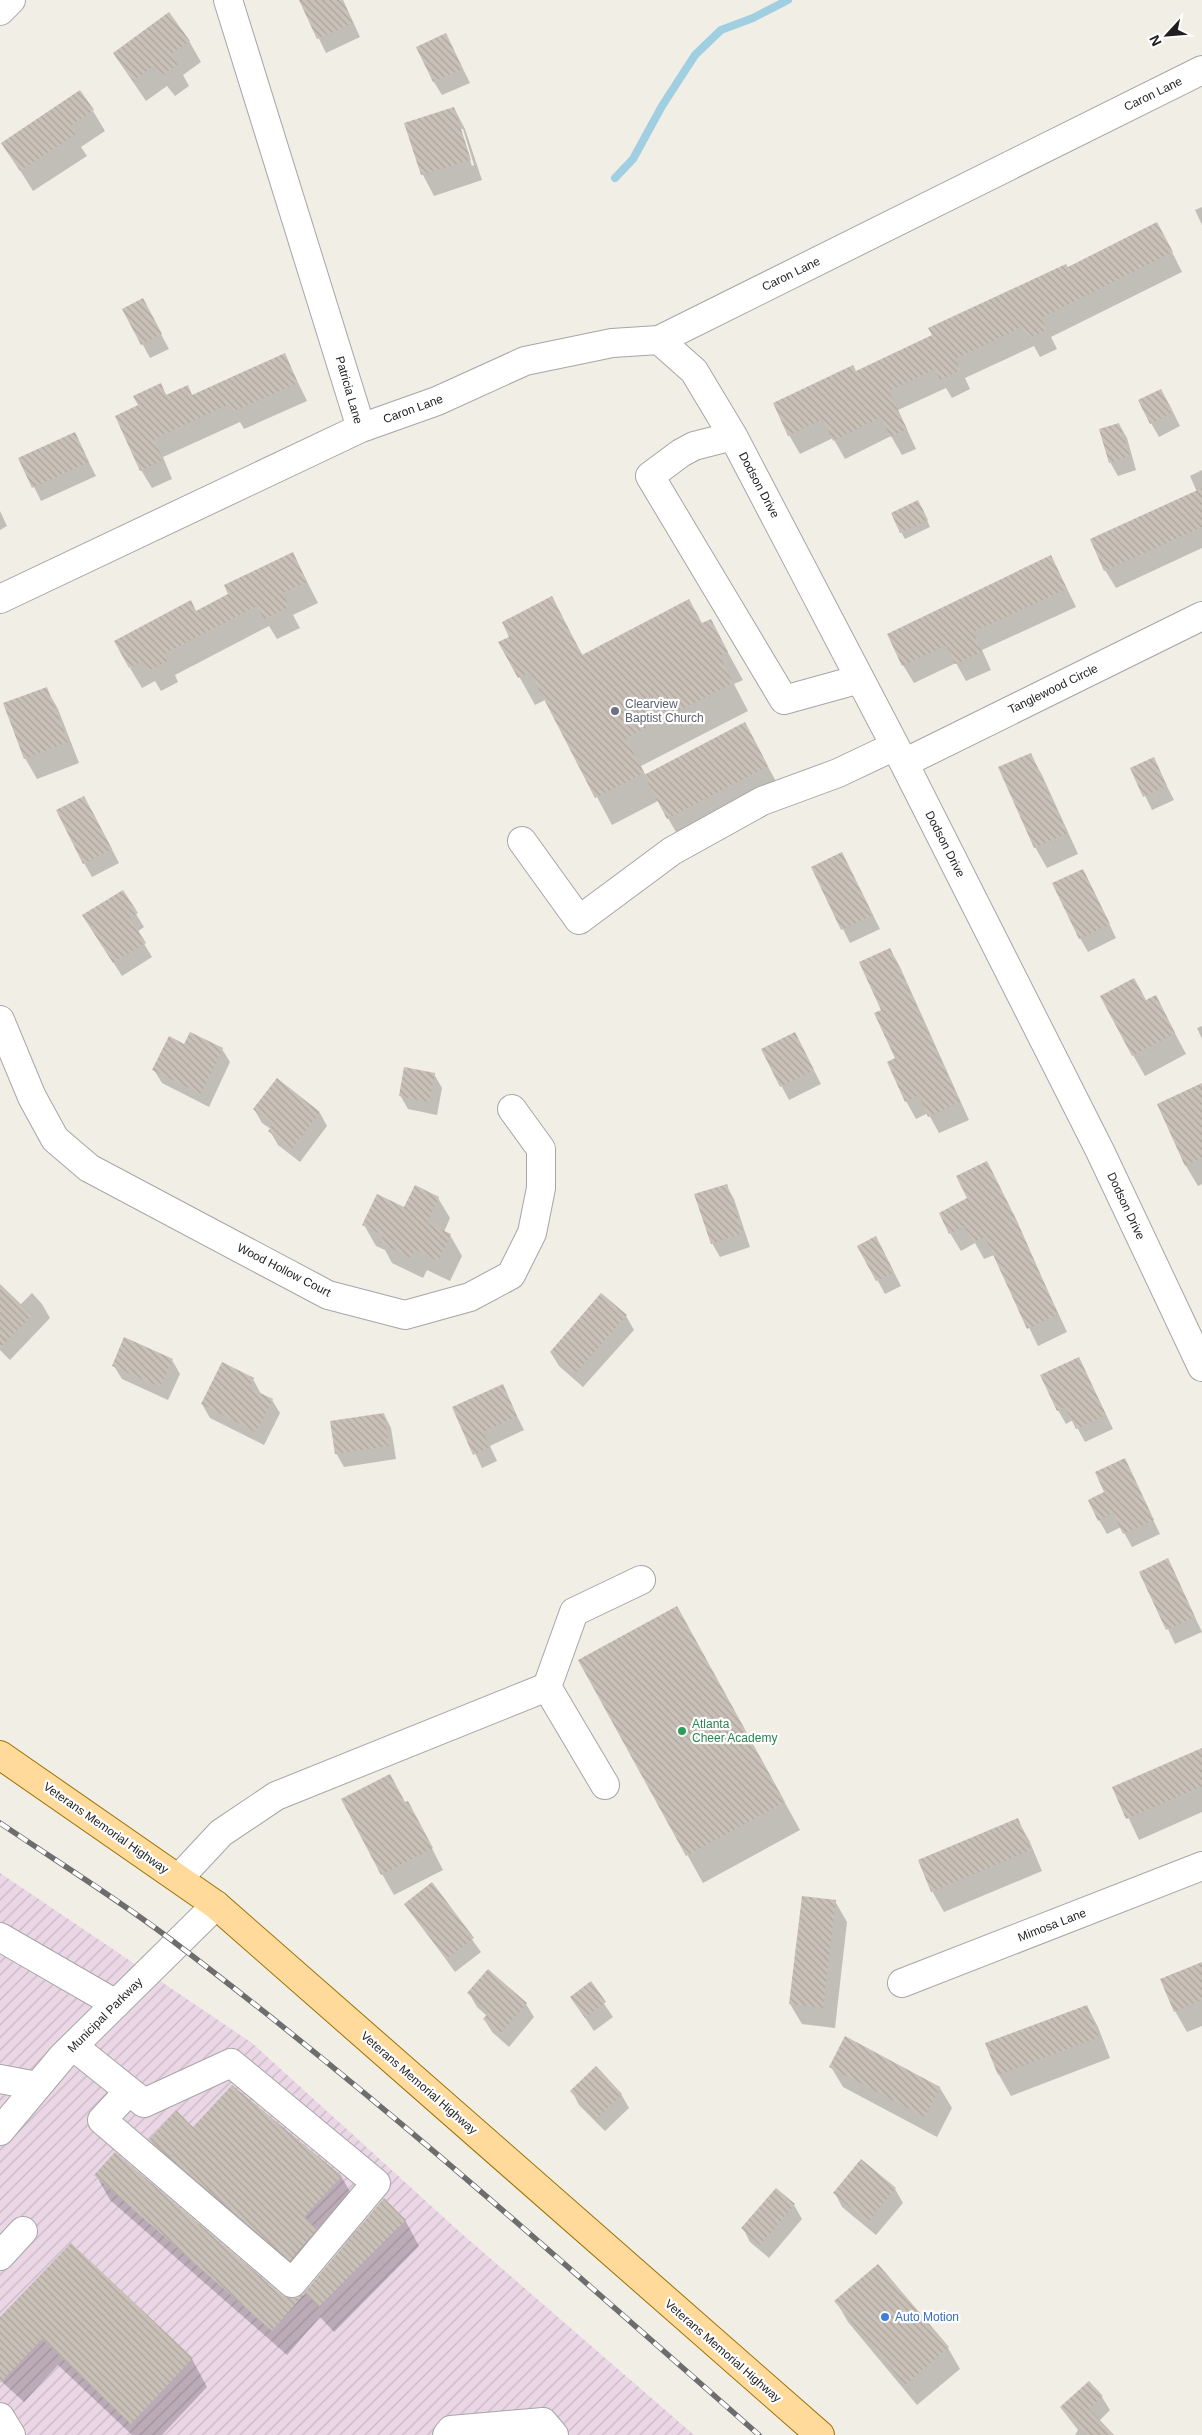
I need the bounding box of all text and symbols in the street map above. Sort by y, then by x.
north arrow [1142,10,1192,60]
text: N [1146,33,1165,49]
street label: Caron Lane [1122,74,1185,114]
street label: Caron Lane [760,254,823,294]
street label: Patricia Lane [333,354,365,426]
street label: Caron Lane [381,392,445,426]
street label: Dodson Drive [736,450,782,521]
street label: Tanglewood Circle [1006,661,1100,717]
place label: Clearview Baptist Church [625,697,704,725]
marker: Clearview Baptist Church [609,705,621,717]
street label: Dodson Drive [922,808,968,880]
street label: Dodson Drive [1104,1170,1148,1242]
street label: Wood Hollow Court [235,1240,334,1300]
place label: Atlanta Cheer Academy [692,1717,777,1745]
marker: Atlanta Cheer Academy [676,1725,688,1737]
street label: Veterans Memorial Highway [41,1779,171,1877]
street label: Mimosa Lane [1016,1905,1088,1944]
street label: Municipal Parkway [65,1975,145,2055]
street label: Veterans Memorial Highway [358,2029,480,2137]
street label: Veterans Memorial Highway [662,2297,784,2405]
place label: Auto Motion [895,2310,959,2324]
marker: Auto Motion [879,2311,891,2323]

